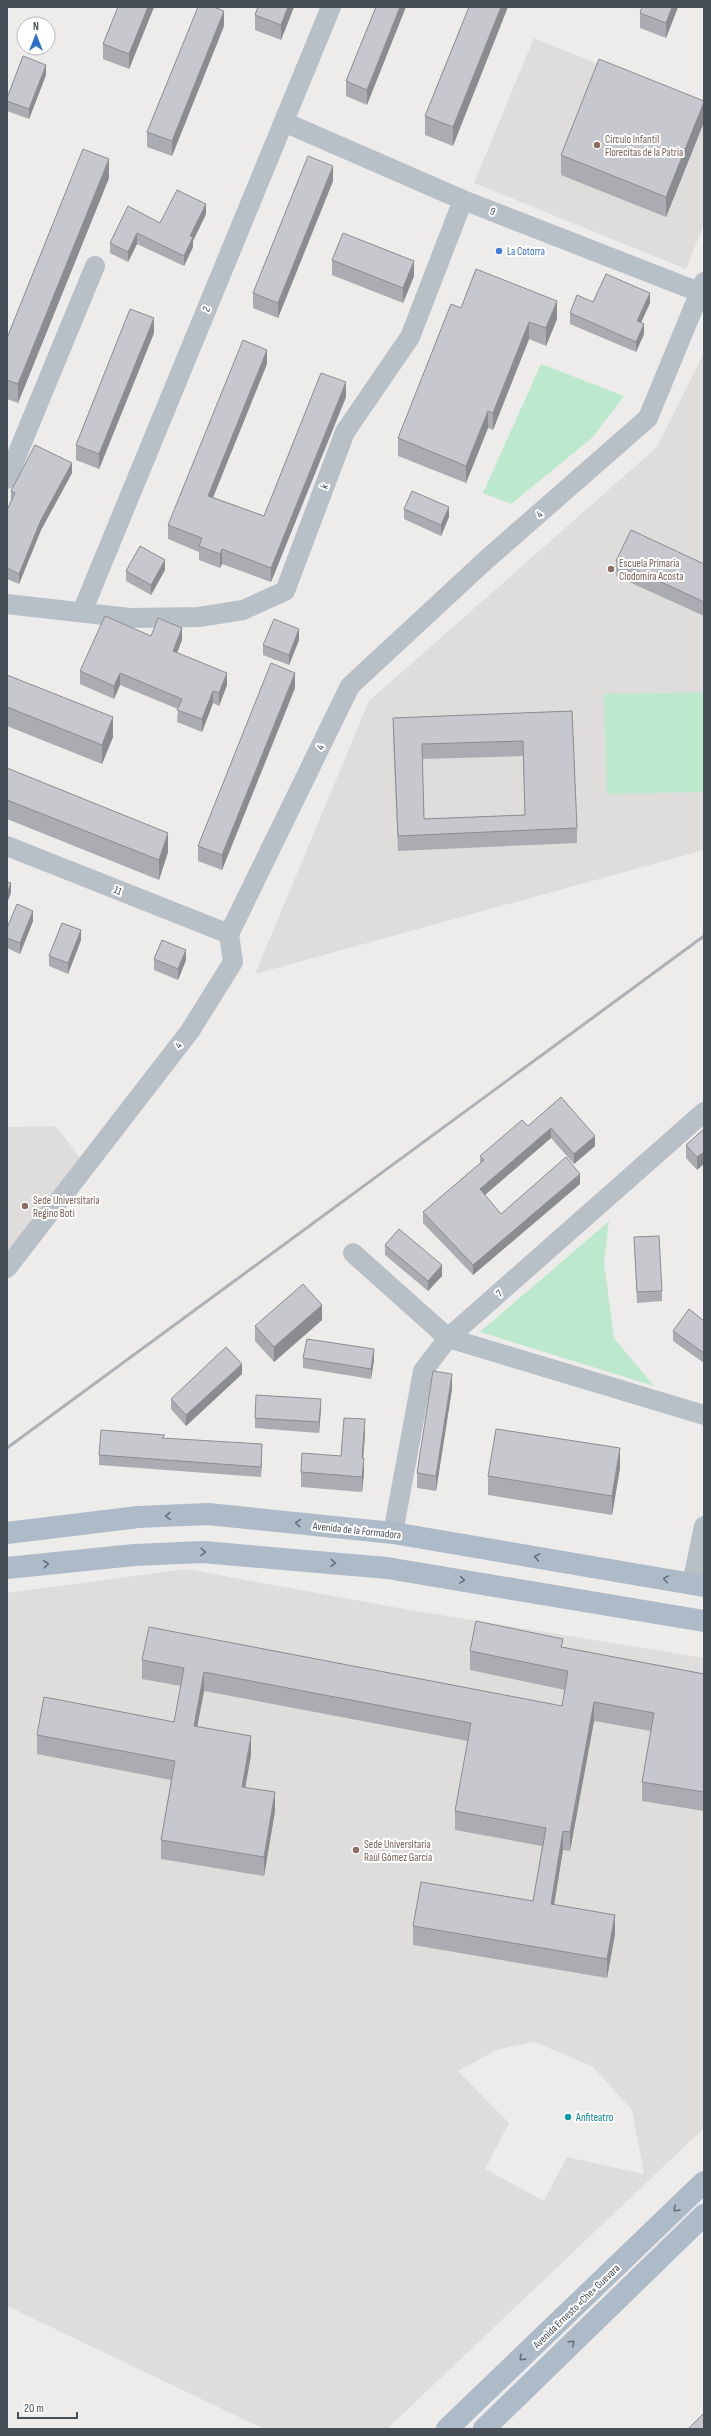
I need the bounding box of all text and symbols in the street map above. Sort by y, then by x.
north arrow [16,16,56,56]
text: N [33,20,39,33]
place label: Círculo Infantil Florecitas de la Patria [605,133,683,159]
marker: Círculo Infantil Florecitas de la Patria [592,140,602,150]
street label: 9 [488,205,498,218]
place label: La Cotorra [507,245,545,258]
marker: La Cotorra [494,246,504,256]
street label: 2 [200,304,214,314]
street label: k [318,481,332,490]
street label: 4 [533,508,546,521]
place label: Escuela Primaria Clodomira Acosta [619,557,683,583]
marker: Escuela Primaria Clodomira Acosta [606,564,616,574]
street label: 4 [314,742,327,752]
street label: 11 [112,883,124,898]
street label: 4 [172,1039,185,1051]
place label: Sede Universitaria Regino Boti [33,1194,100,1220]
marker: Sede Universitaria Regino Boti [20,1201,30,1211]
street label: 7 [493,1287,506,1300]
one-way arrow [165,1512,171,1520]
one-way arrow [295,1519,301,1528]
street label: Avenida de la Formadora [311,1519,402,1542]
one-way arrow [200,1548,206,1556]
one-way arrow [534,1553,541,1562]
one-way arrow [330,1558,336,1567]
one-way arrow [43,1559,49,1568]
one-way arrow [459,1575,465,1583]
one-way arrow [663,1575,669,1584]
place label: Sede Universitaria Raúl Gómez García [364,1838,432,1864]
marker: Sede Universitaria Raúl Gómez García [351,1845,361,1855]
place label: Anfiteatro [575,2111,614,2124]
marker: Anfiteatro [563,2112,573,2122]
one-way arrow [673,2204,681,2212]
street label: Avenida Ernesto «Che» Guevara [529,2261,622,2352]
one-way arrow [567,2340,575,2348]
one-way arrow [519,2353,527,2360]
scale bar [18,2394,77,2420]
text: 20 m [24,2401,44,2416]

